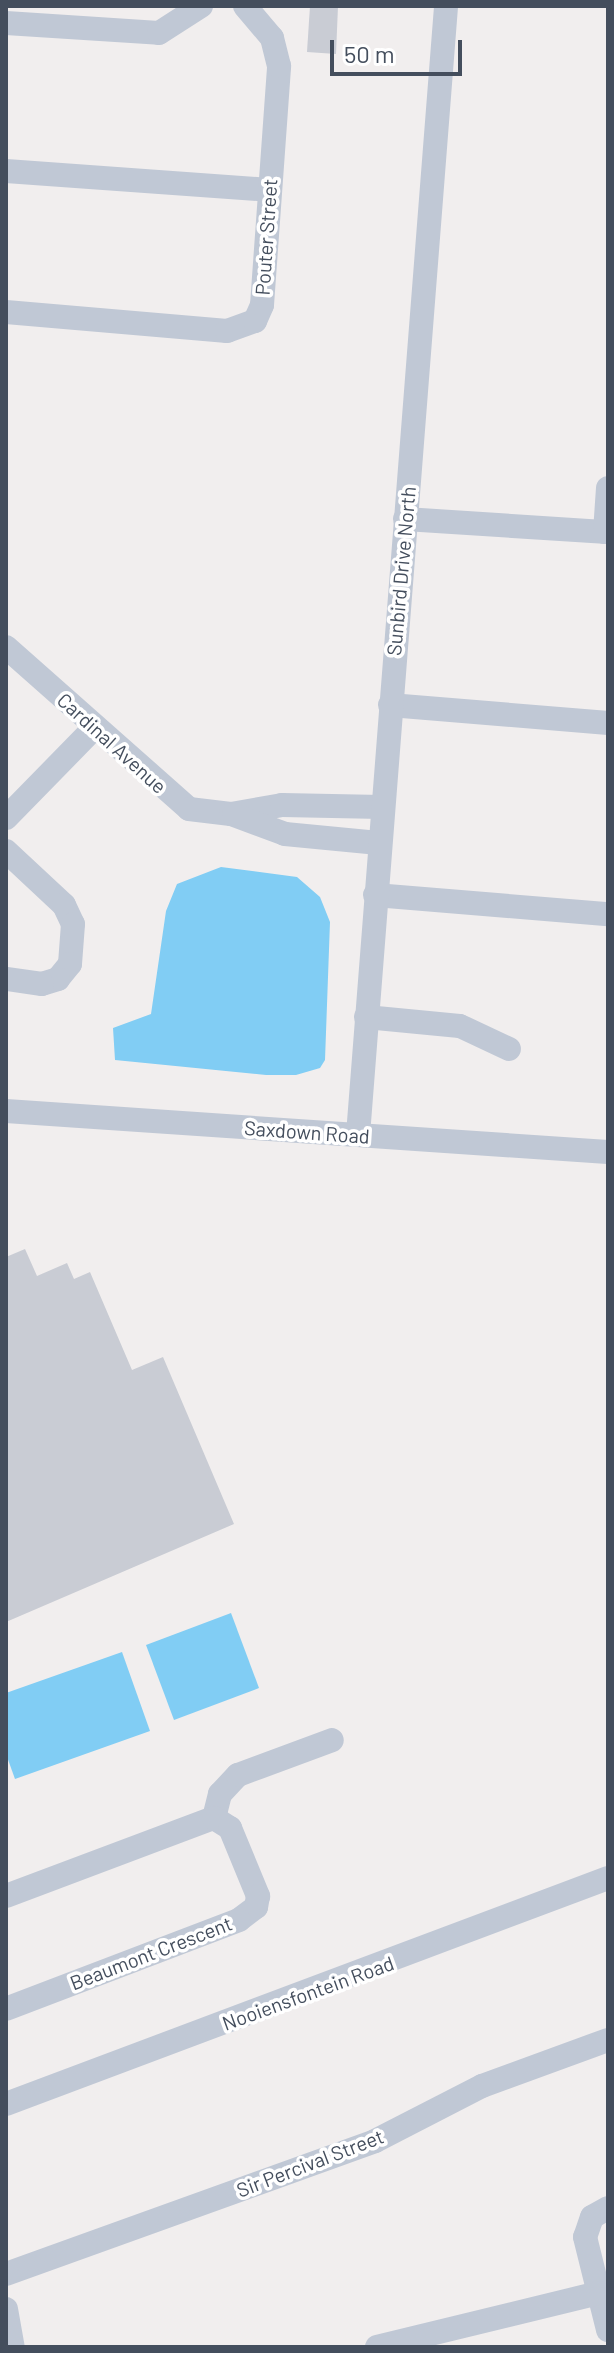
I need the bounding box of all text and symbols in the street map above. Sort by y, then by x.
scale bar [334,24,466,74]
text: 50 m [344,39,395,68]
street label: Pouter Street [250,178,282,296]
street label: Sunbird Drive North [382,485,420,657]
street label: Cardinal Avenue [52,688,172,798]
street label: Saxdown Road [243,1116,371,1148]
street label: Beaumont Crescent [66,1911,236,1995]
street label: Nooiensfontein Road [219,1951,397,2035]
street label: Sir Percival Street [233,2124,387,2202]

